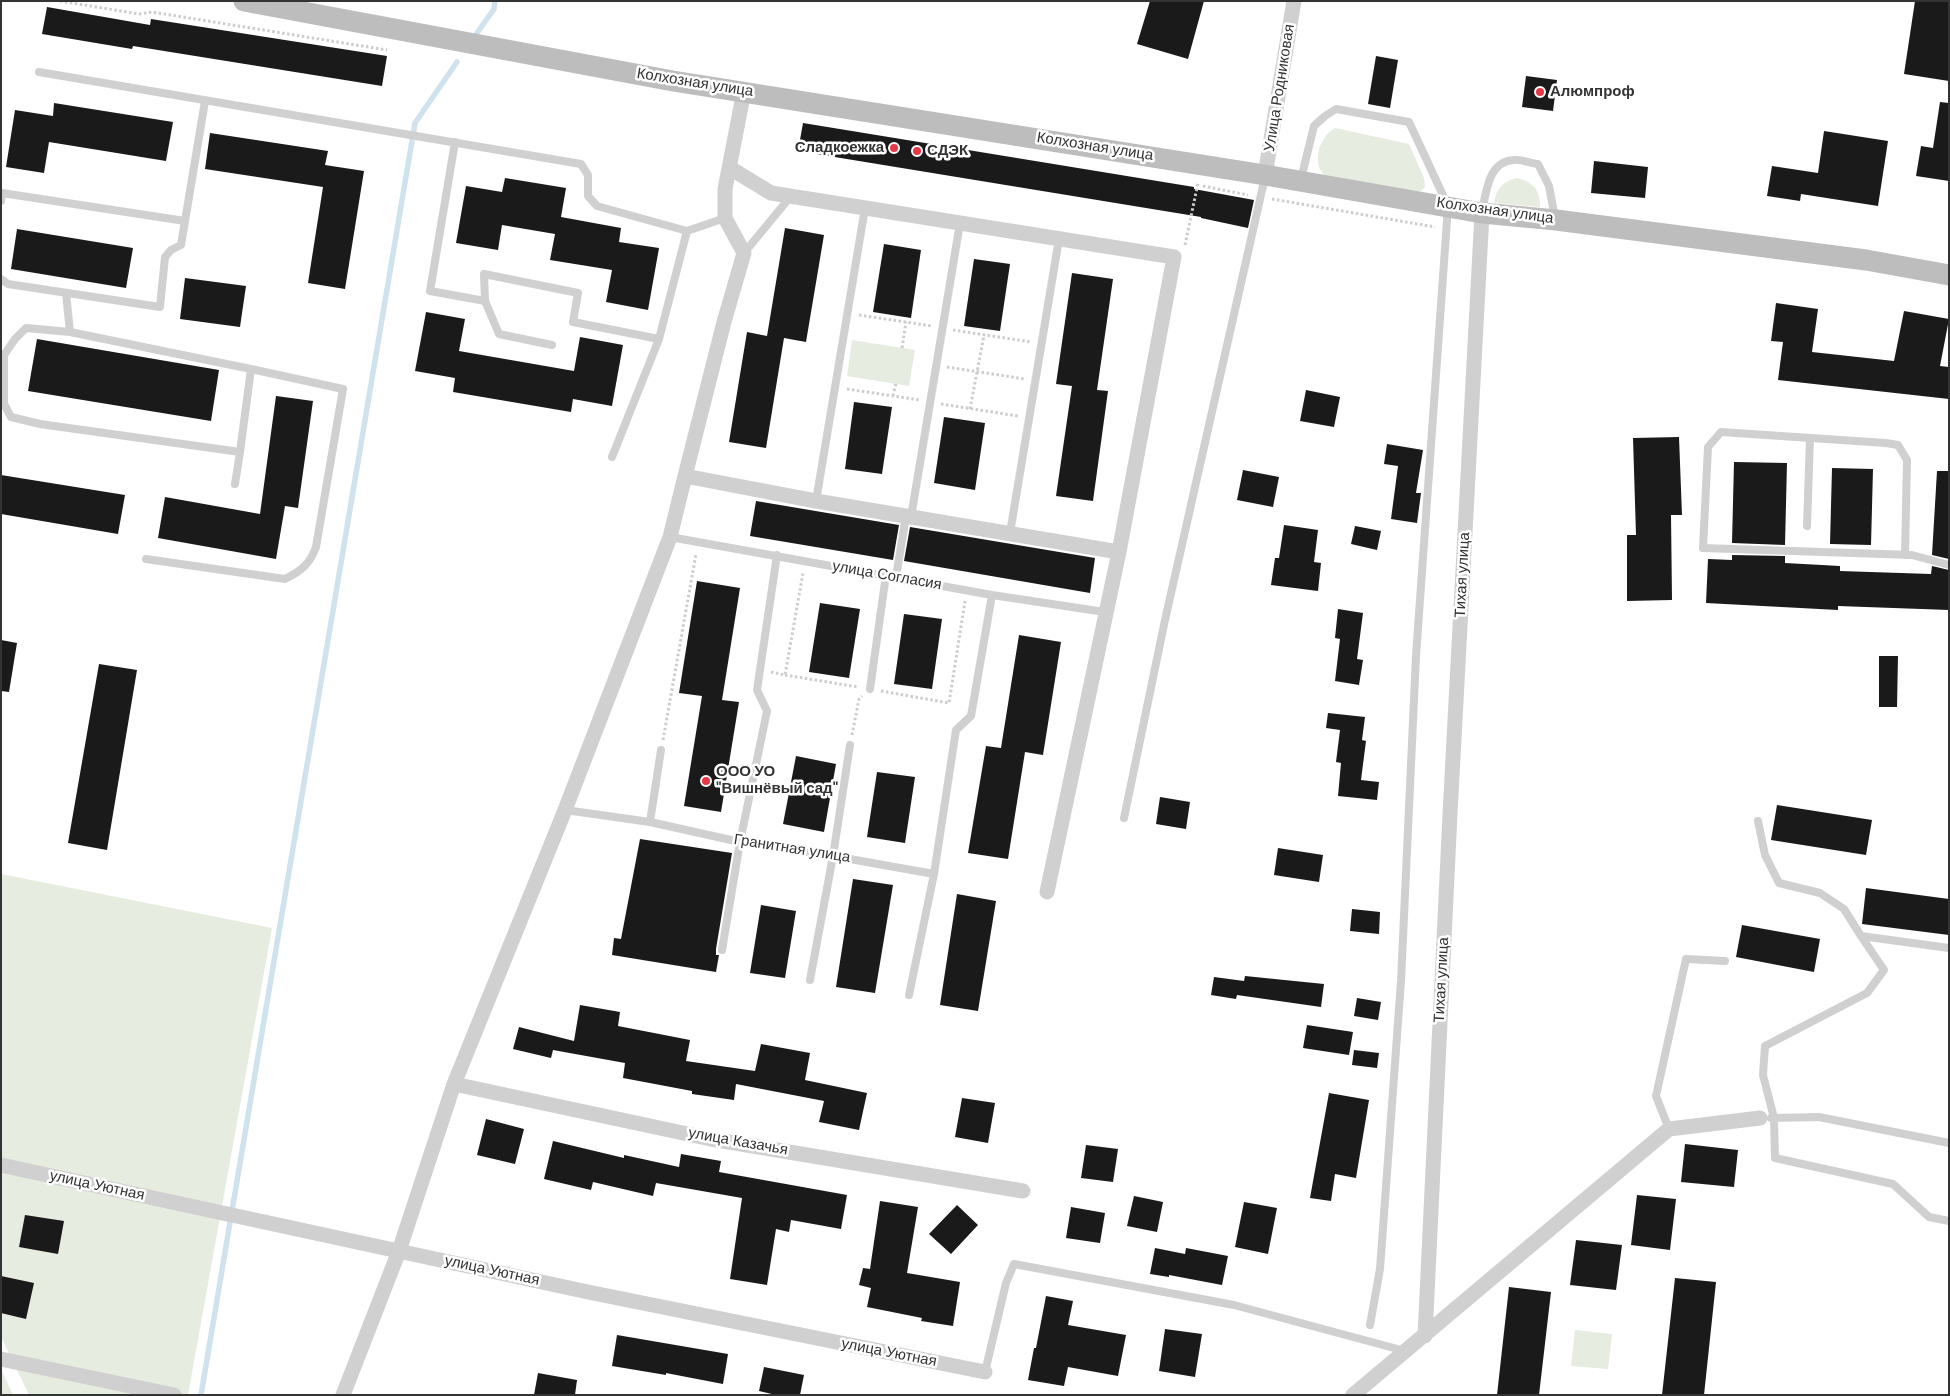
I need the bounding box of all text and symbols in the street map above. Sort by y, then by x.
street label: Улица Родниковая [1261,23,1299,153]
street label: Колхозная улица [635,65,755,101]
place label: Алюмпроф [1550,83,1635,101]
marker: Алюмпроф [1534,86,1546,98]
street label: Колхозная улица [1035,129,1155,165]
place label: Сладкоежка [795,139,884,157]
marker: Сладкоежка [888,142,900,154]
place label: СДЭК [927,142,968,160]
marker: СДЭК [911,145,923,157]
street label: Колхозная улица [1435,194,1555,228]
street label: Тихая улица [1452,532,1474,618]
street label: улица Согласия [831,558,943,594]
place label: ООО УО "Вишнёвый сад" [716,763,838,798]
marker: ООО УО "Вишнёвый сад" [700,775,712,787]
street label: Гранитная улица [733,831,851,867]
street label: Тихая улица [1431,937,1453,1023]
street label: улица Казачья [687,1124,789,1160]
street label: улица Уютная [48,1167,146,1205]
street label: улица Уютная [443,1252,541,1290]
street label: улица Уютная [840,1335,938,1371]

